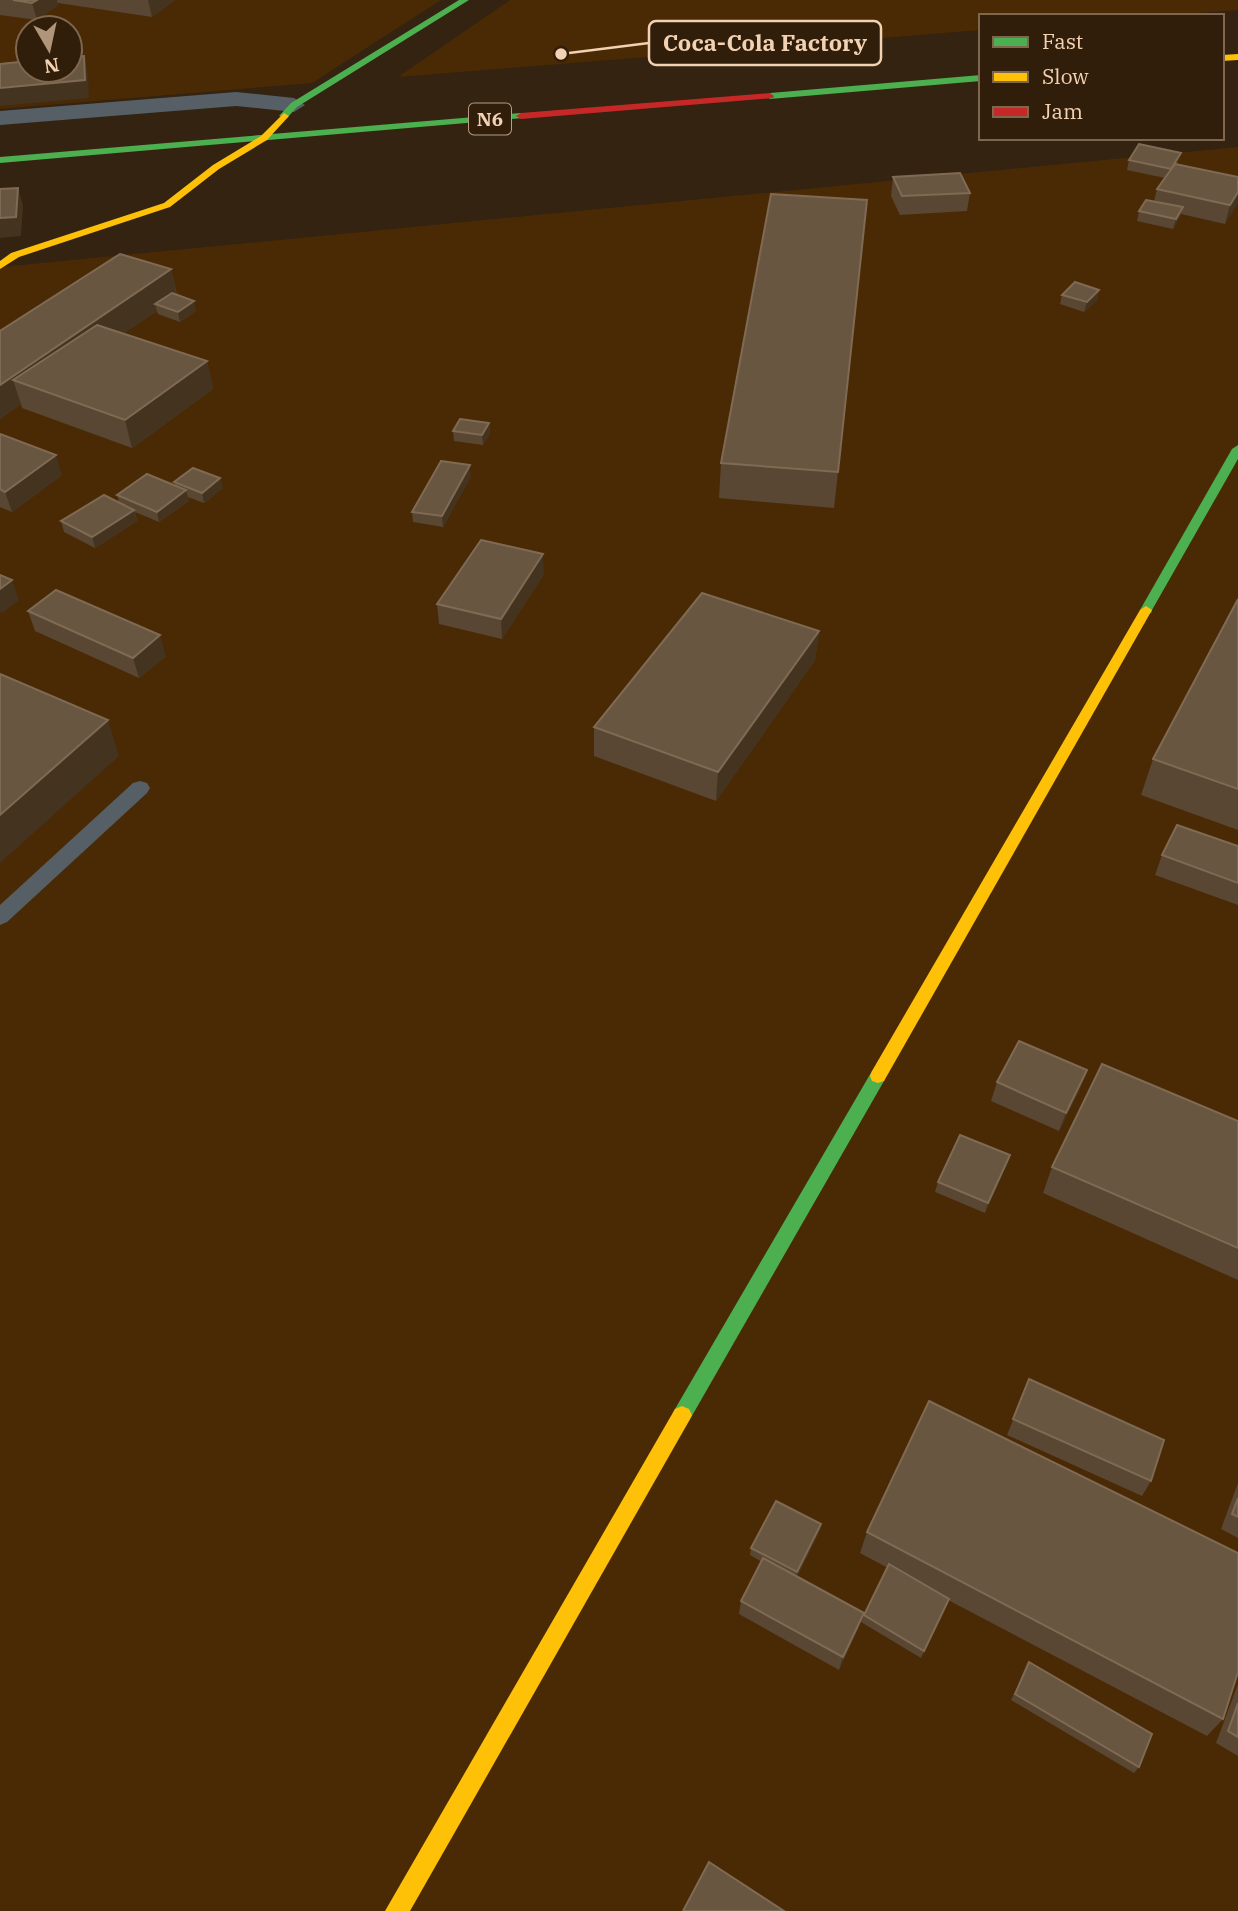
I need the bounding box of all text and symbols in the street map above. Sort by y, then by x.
north arrow [14,14,84,84]
legend [979,14,1224,140]
callout: Coca-Cola Factory [649,21,881,65]
text: Coca-Cola Factory [663,27,867,57]
text: Fast [1042,27,1083,55]
text: N [42,53,61,79]
text: Slow [1042,62,1089,90]
text: Jam [1042,97,1083,125]
road number: N6 [469,104,511,134]

